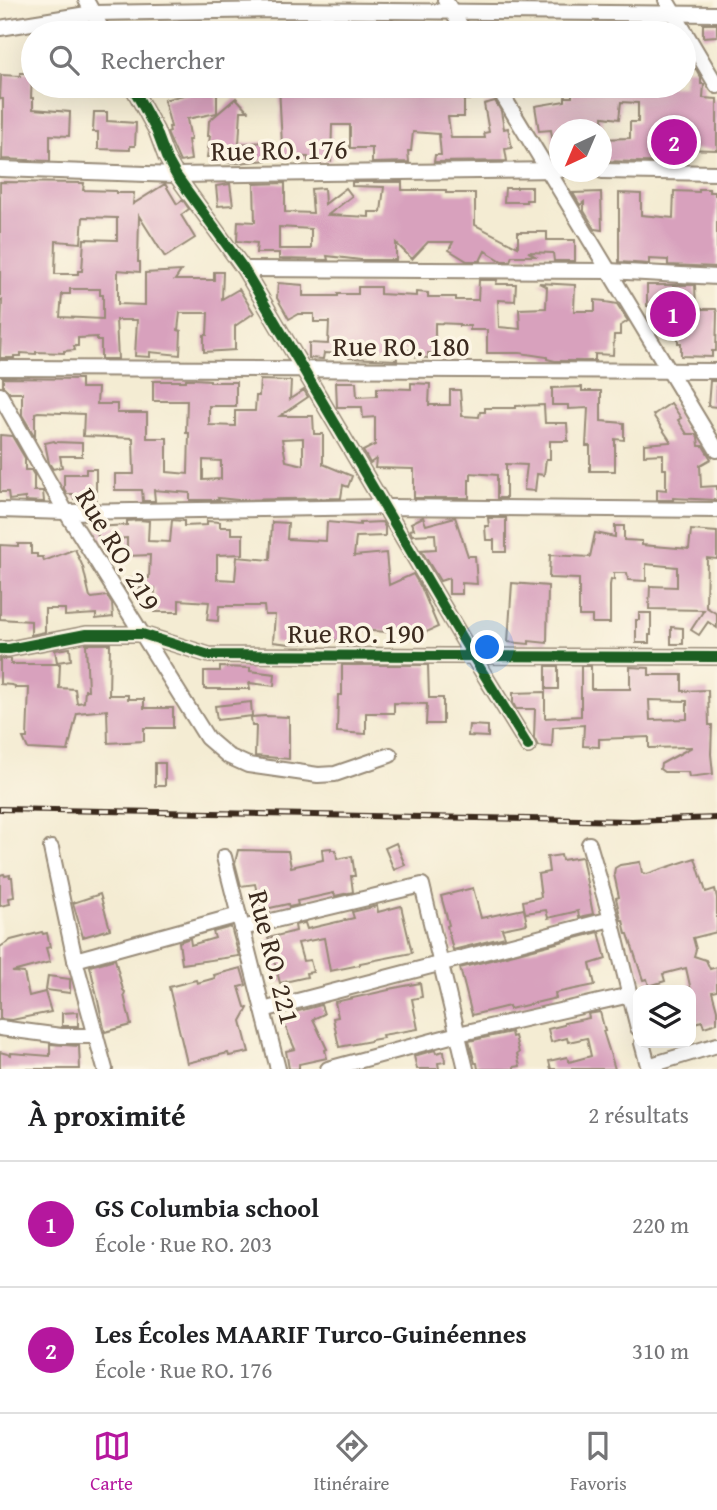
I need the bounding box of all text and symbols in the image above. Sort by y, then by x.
search box [21,21,696,98]
text: Rechercher [101,40,225,79]
icon: search [45,41,83,79]
pin: 2 [651,116,697,168]
north arrow [549,119,612,182]
street label: Rue RO. 176 [210,127,348,171]
pin: 1 [650,288,696,340]
street label: Rue RO. 180 [332,325,470,366]
street label: Rue RO. 219 [66,480,172,618]
street label: Rue RO. 190 [287,612,425,653]
your location [470,630,504,664]
street label: Rue RO. 221 [239,886,311,1028]
map controls [633,985,696,1048]
button: layers [633,985,696,1048]
text: À proximité [28,1093,186,1137]
text: 2 résultats [588,1098,689,1131]
text: GS Columbia school [95,1188,319,1227]
text: 1 [45,1208,57,1241]
text: 220 m [632,1208,689,1241]
text: École · Rue RO. 203 [95,1227,272,1260]
text: Les Écoles MAARIF Turco-Guinéennes [95,1314,527,1353]
text: 2 [45,1334,57,1367]
text: 310 m [632,1334,689,1367]
text: École · Rue RO. 176 [95,1353,272,1386]
tab: Carte [90,1427,133,1497]
tab: Itinéraire [314,1427,389,1497]
tab: Favoris [570,1427,627,1497]

